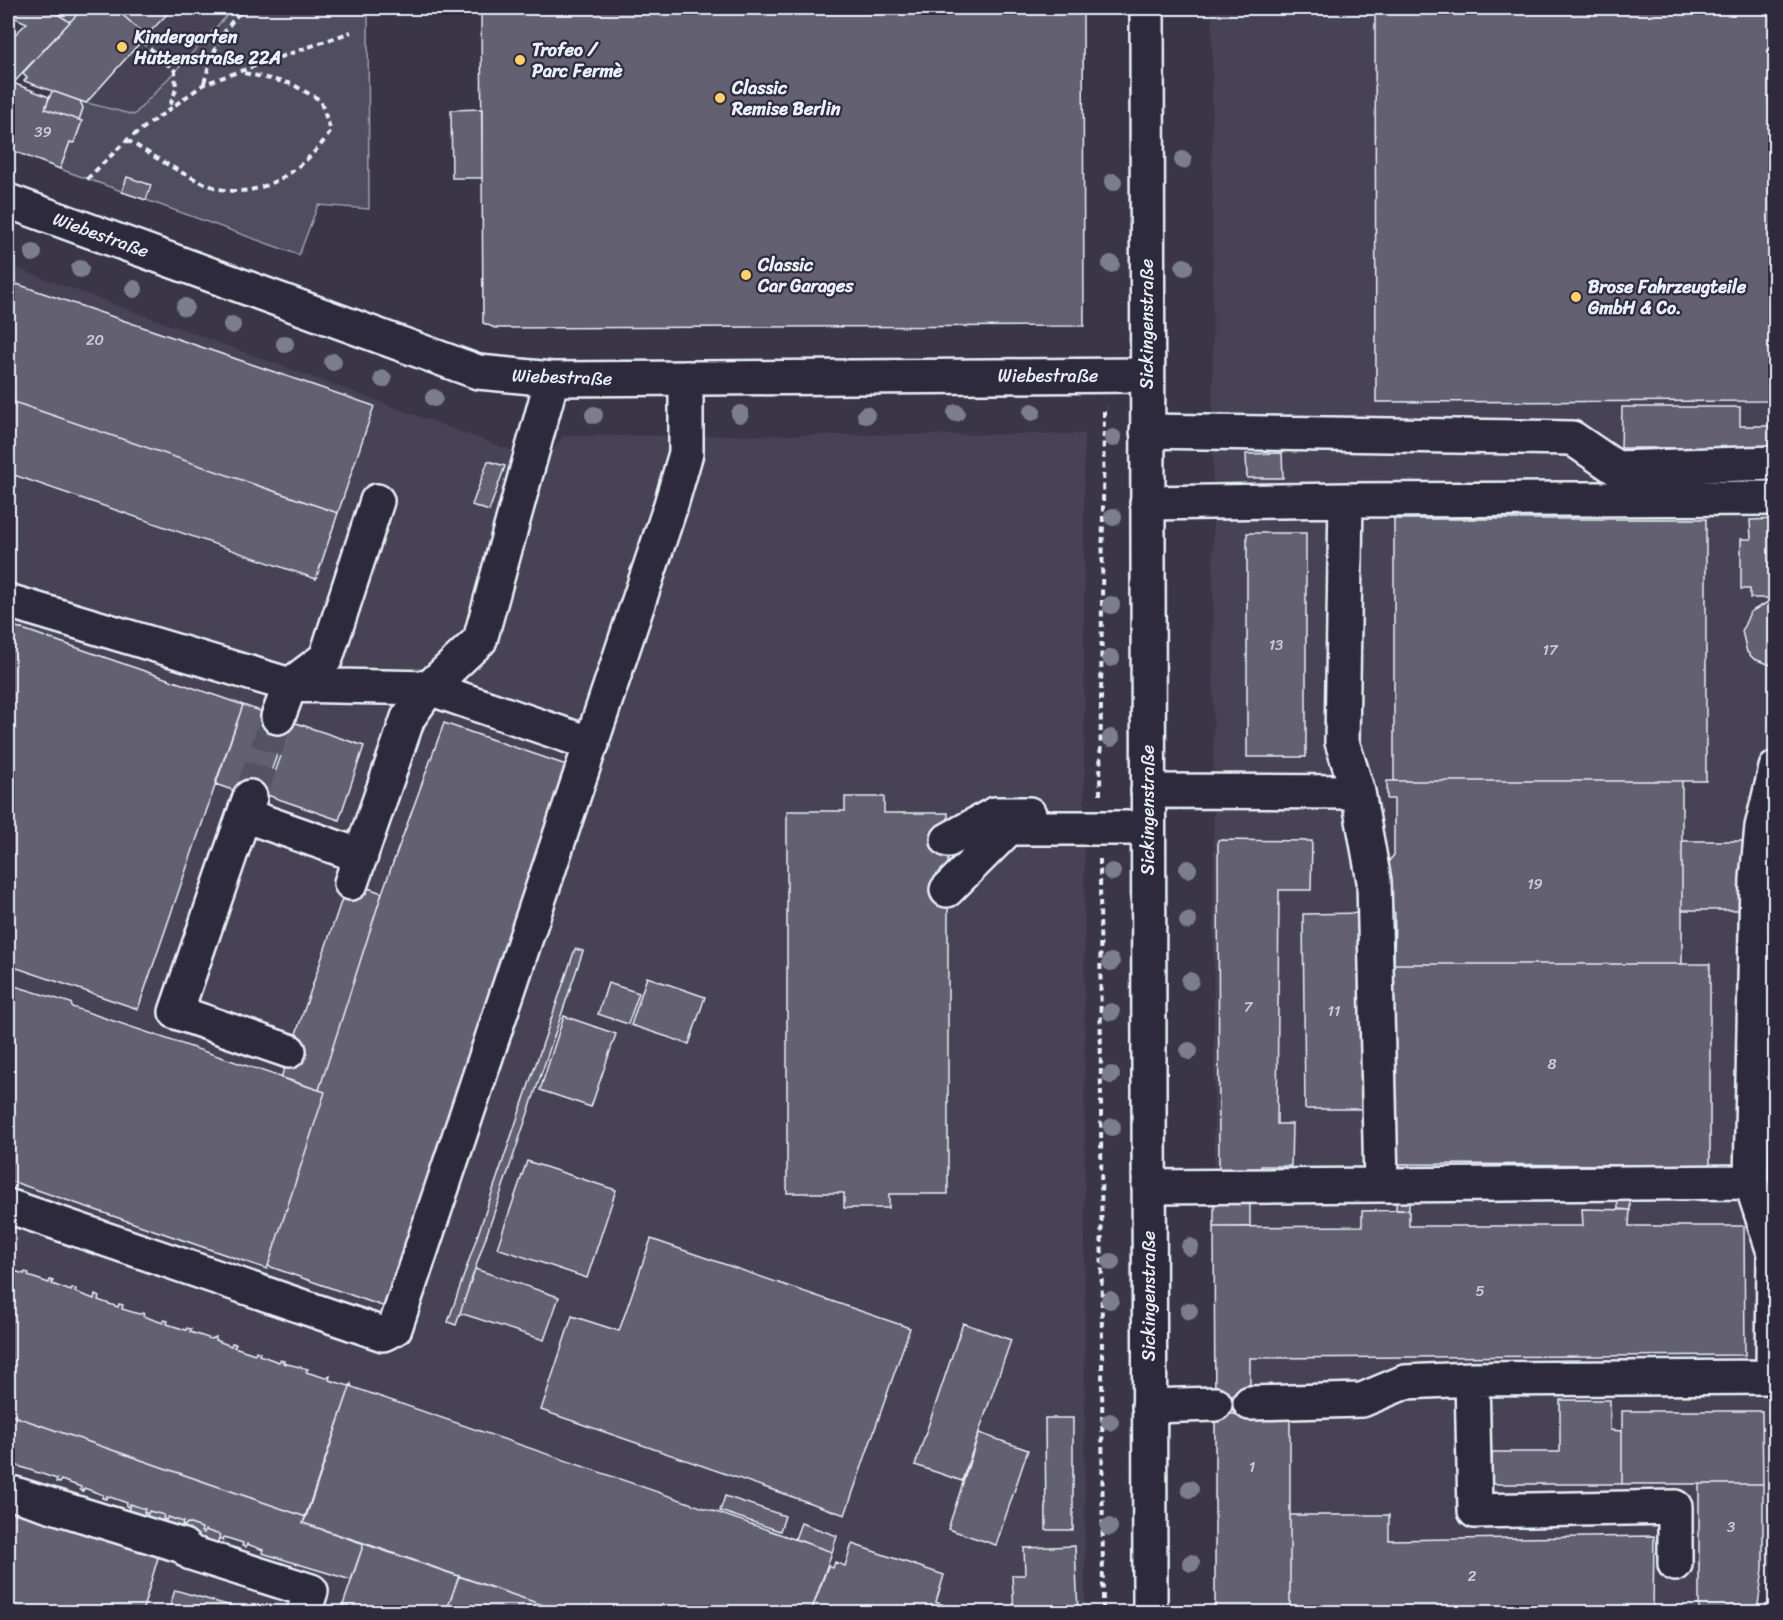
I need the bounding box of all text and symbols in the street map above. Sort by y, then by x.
place label: Kindergarten Huttenstraße 22A [133,21,281,74]
place label: Trofeo / Parc Fermè [532,34,623,87]
marker: Kindergarten Huttenstraße 22A [115,40,129,54]
marker: Trofeo / Parc Fermè [513,53,527,67]
place label: Classic Remise Berlin [731,72,841,125]
marker: Classic Remise Berlin [713,91,727,105]
house number: 39 [34,119,52,145]
street label: Wiebestraße [48,203,154,267]
place label: Classic Car Garages [757,249,854,302]
street label: Sickingenstraße [1131,259,1163,389]
marker: Classic Car Garages [739,268,753,282]
place label: Brose Fahrzeugteile GmbH & Co. [1587,271,1747,324]
marker: Brose Fahrzeugteile GmbH & Co. [1569,290,1583,304]
house number: 20 [86,327,104,353]
street label: Wiebestraße [511,359,613,395]
street label: Wiebestraße [998,360,1098,392]
house number: 13 [1269,632,1283,658]
house number: 17 [1542,637,1559,663]
street label: Sickingenstraße [1132,745,1164,875]
house number: 19 [1527,871,1543,897]
house number: 7 [1244,994,1254,1020]
house number: 11 [1328,998,1340,1024]
house number: 8 [1547,1051,1557,1077]
street label: Sickingenstraße [1133,1231,1165,1361]
house number: 5 [1475,1278,1485,1304]
house number: 1 [1249,1454,1255,1480]
house number: 3 [1727,1514,1735,1540]
house number: 2 [1468,1563,1477,1589]

